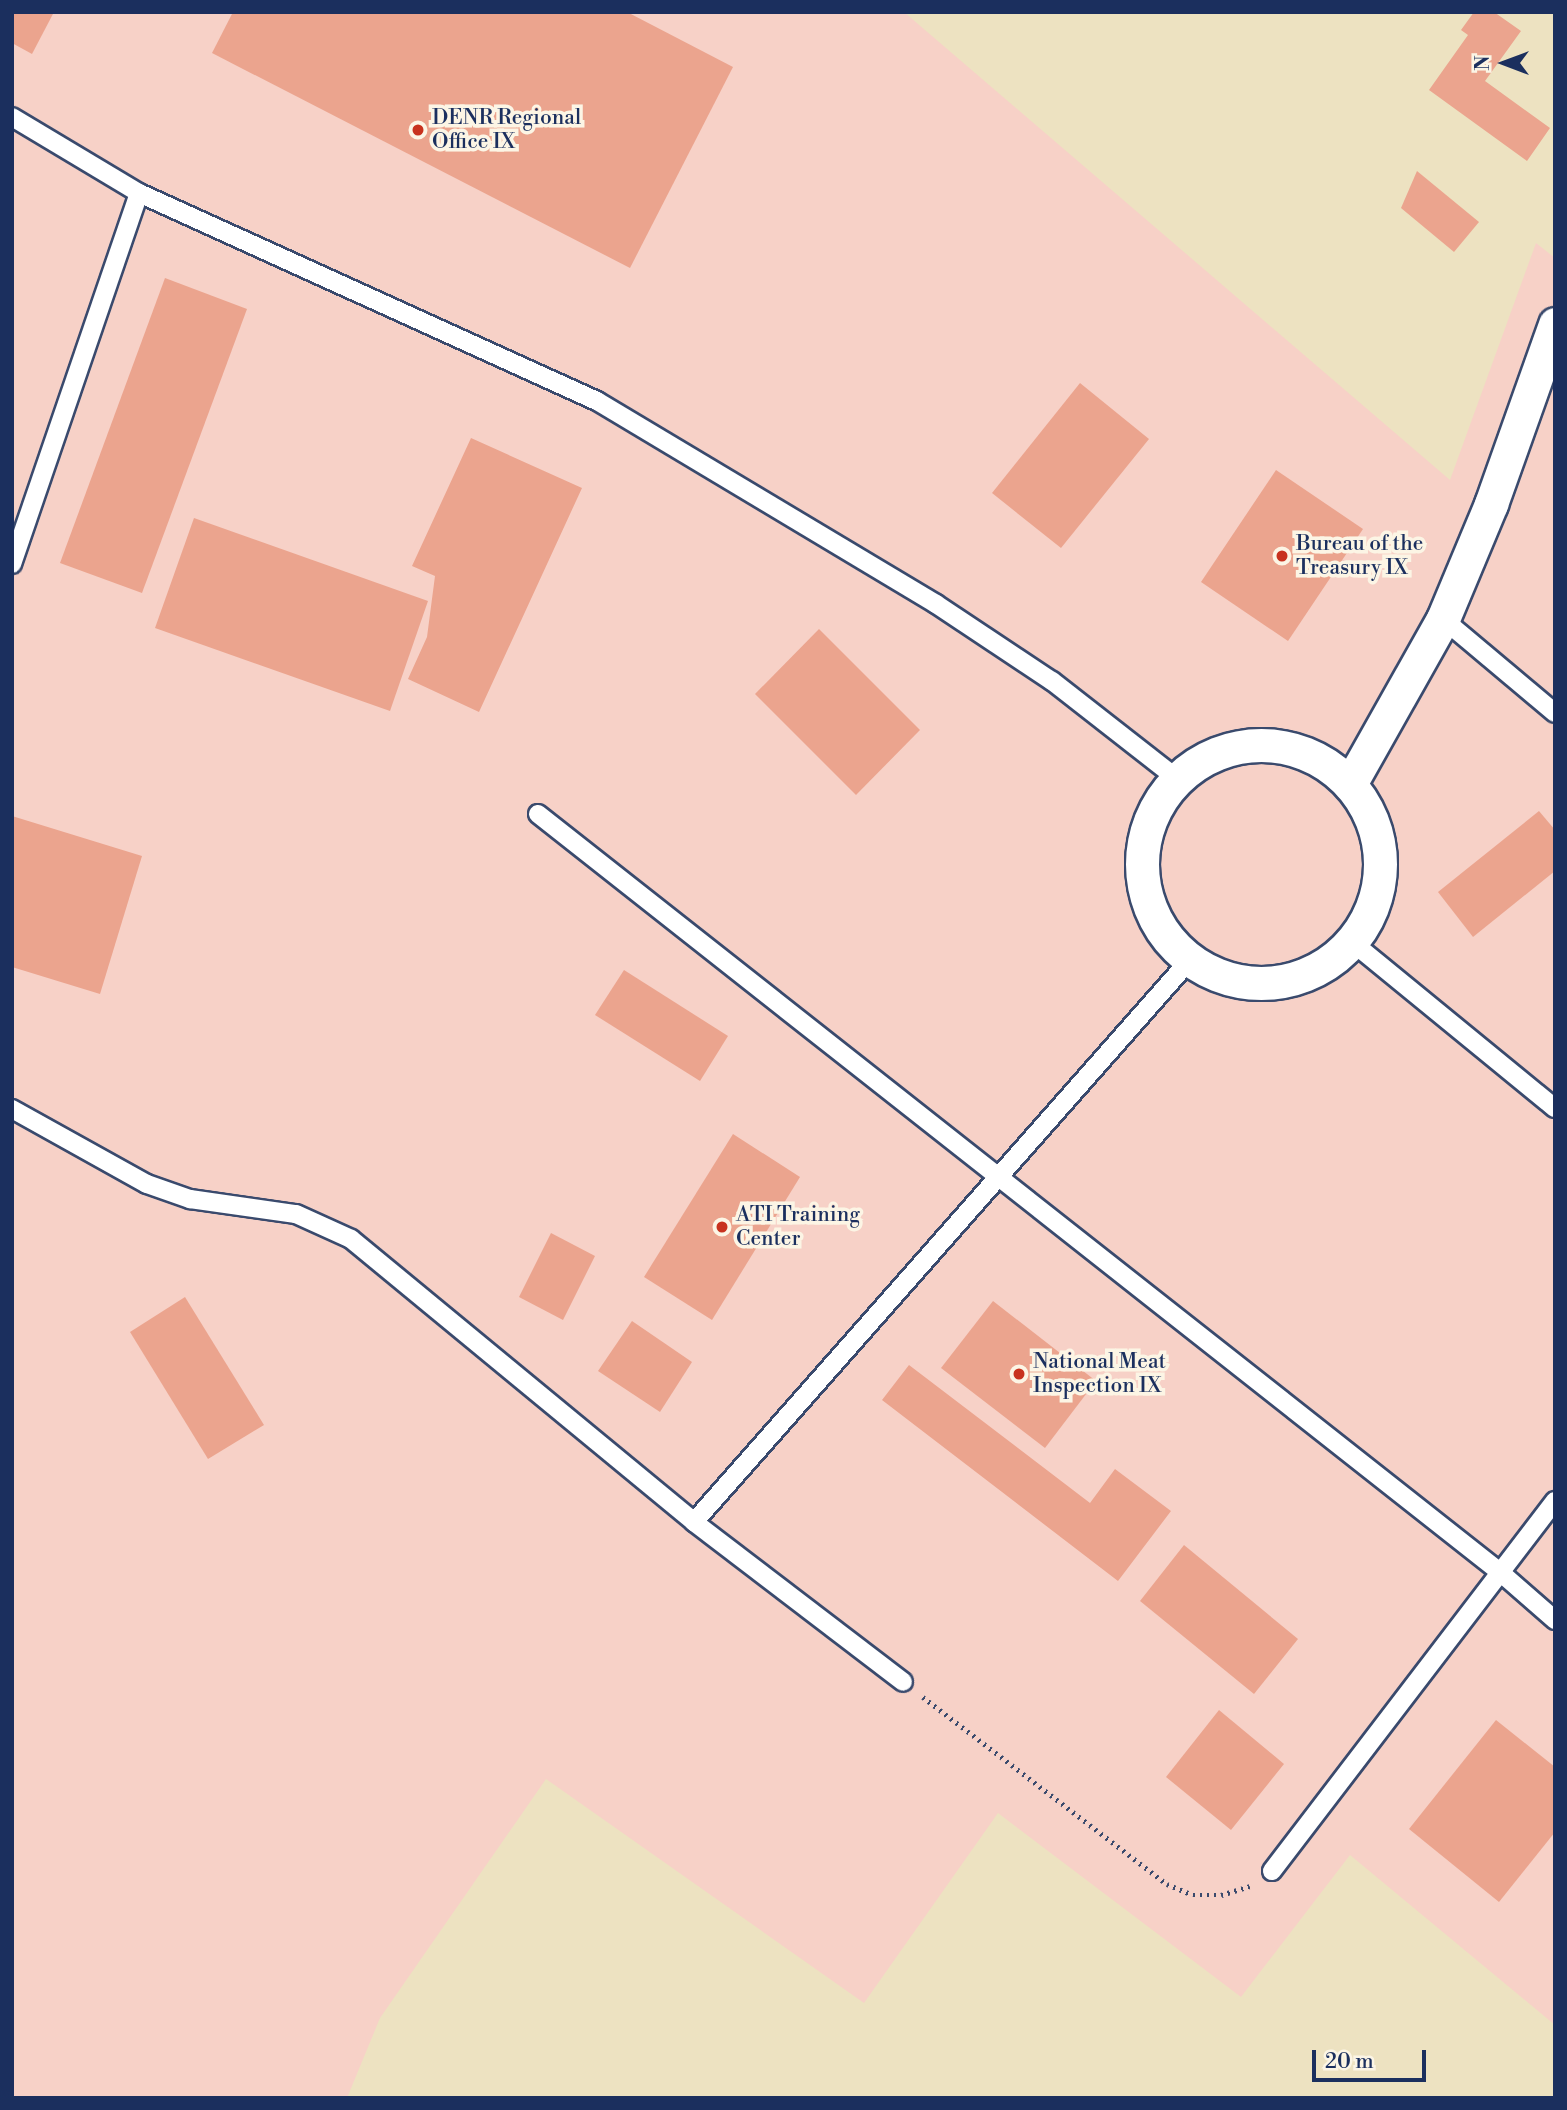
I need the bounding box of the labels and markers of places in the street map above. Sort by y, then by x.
place label: DENR Regional Office IX [432,105,581,155]
marker: DENR Regional Office IX [410,122,426,138]
place label: Bureau of the Treasury IX [1296,531,1423,581]
marker: Bureau of the Treasury IX [1274,548,1290,564]
place label: ATI Training Center [736,1202,860,1252]
marker: ATI Training Center [714,1219,730,1235]
place label: National Meat Inspection IX [1033,1349,1166,1399]
marker: National Meat Inspection IX [1011,1366,1027,1382]

